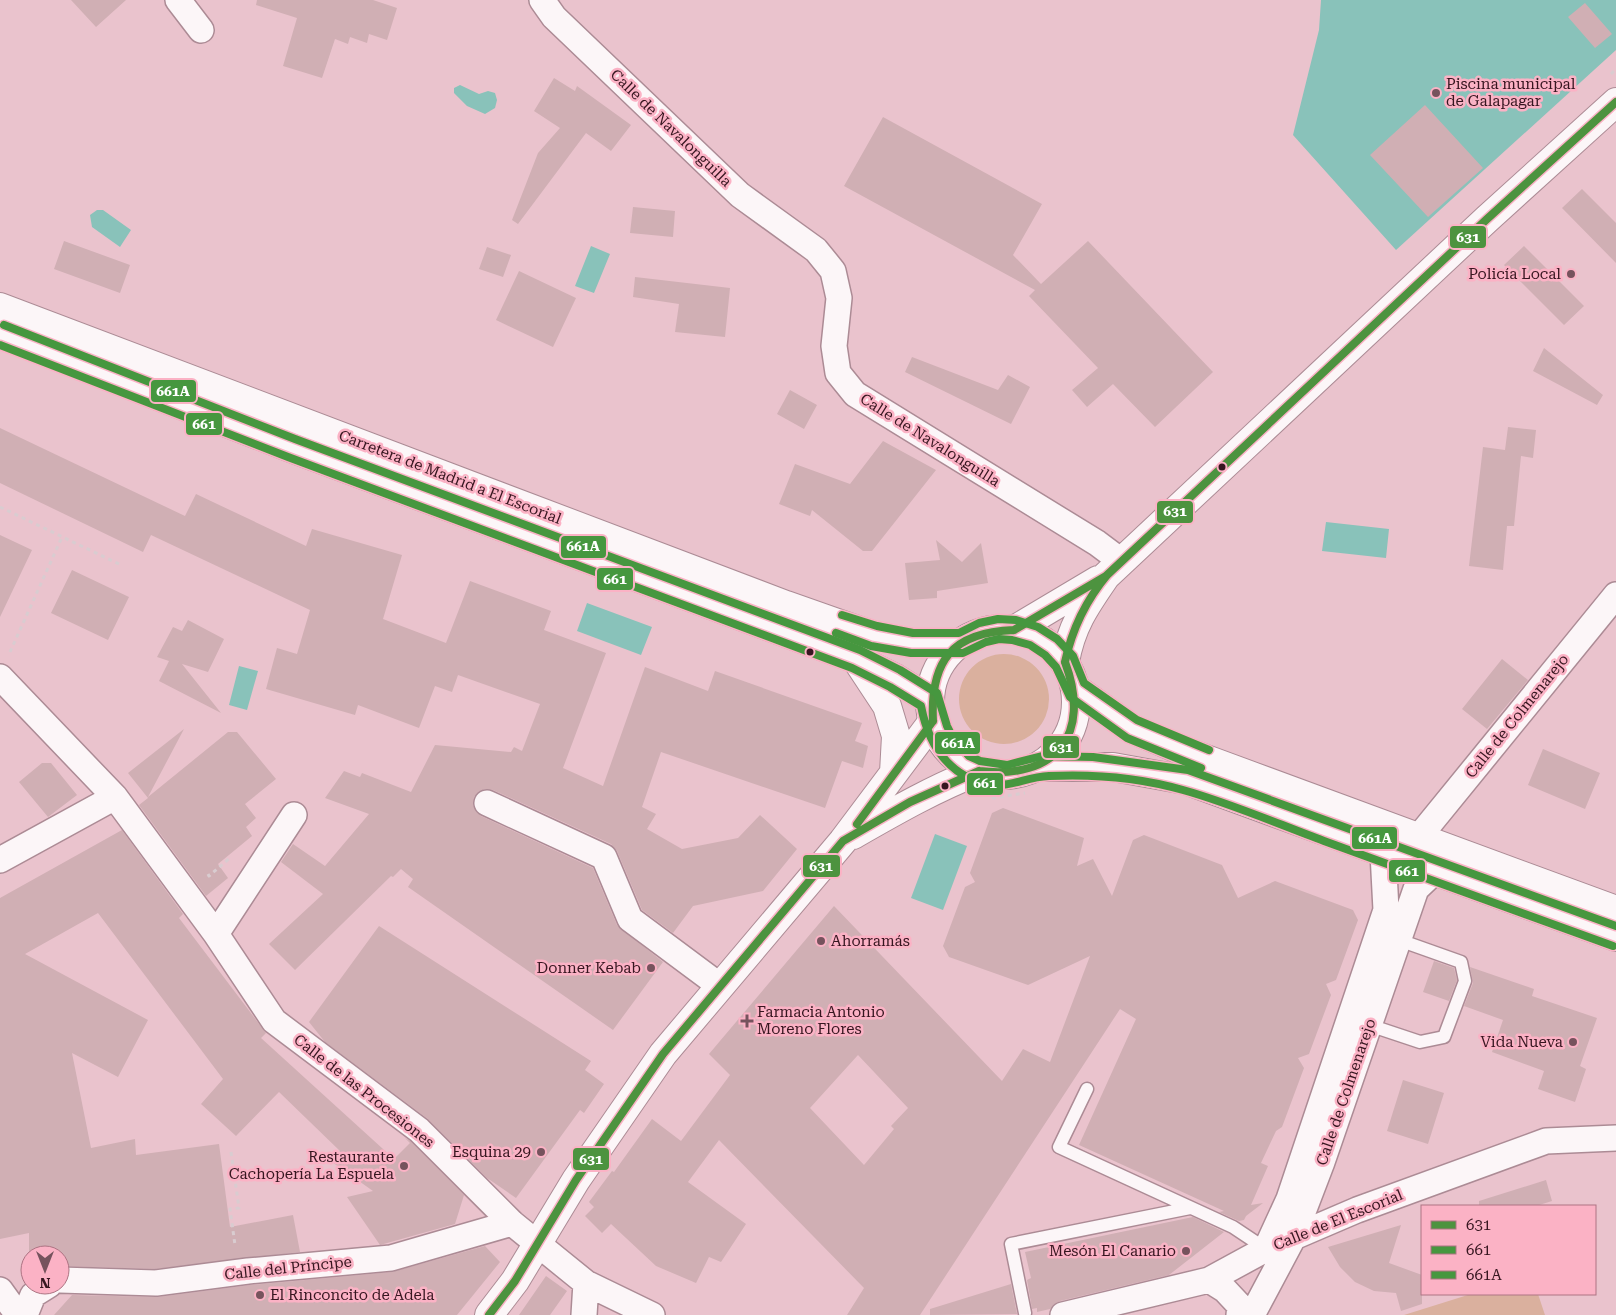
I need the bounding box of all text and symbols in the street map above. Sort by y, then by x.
street label: Calle de Navalonguilla [607,65,735,191]
place label: Piscina municipal de Galapagar [1446,75,1576,110]
marker: Piscina municipal de Galapagar [1430,87,1442,99]
line badge: 631 [1449,225,1487,249]
text: 631 [1456,229,1480,245]
place label: Policía Local [1468,265,1561,283]
marker: Policía Local [1565,268,1577,280]
line badge: 661A [150,379,197,403]
text: 661A [156,383,190,399]
street label: Calle de Navalonguilla [857,390,1003,490]
line badge: 661 [185,412,223,436]
text: 661 [192,416,216,432]
street label: Carretera de Madrid a El Escorial [336,426,564,528]
unlabelled marker [1217,462,1227,472]
line badge: 631 [1156,500,1194,524]
text: 631 [1163,503,1187,519]
line badge: 661A [560,535,607,559]
text: 661A [566,538,600,554]
line badge: 661 [596,567,634,591]
text: 661 [603,571,627,587]
unlabelled marker [805,647,815,657]
street label: Calle de Colmenarejo [1461,650,1573,782]
line badge: 661A [934,731,981,755]
text: 661A [941,735,975,751]
line badge: 631 [1042,735,1080,759]
text: 631 [1049,739,1073,755]
line badge: 661 [966,772,1004,796]
text: 661 [973,775,997,791]
unlabelled marker [940,781,950,791]
line badge: 661A [1351,826,1398,850]
text: 661A [1358,830,1392,846]
line badge: 631 [802,854,841,878]
text: 631 [809,858,833,874]
line badge: 661 [1388,859,1426,883]
text: 661 [1395,863,1419,879]
place label: Ahorramás [831,932,910,950]
marker: Ahorramás [815,935,827,947]
place label: Donner Kebab [537,959,641,977]
marker: Donner Kebab [645,962,657,974]
place label: Farmacia Antonio Moreno Flores [757,1003,885,1038]
marker: Farmacia Antonio Moreno Flores [741,1015,753,1027]
street label: Calle de Colmenarejo [1312,1016,1380,1168]
street label: Calle de las Procesiones [290,1031,438,1151]
place label: Vida Nueva [1480,1033,1563,1051]
marker: Vida Nueva [1567,1036,1579,1048]
place label: Esquina 29 [452,1143,531,1161]
marker: Esquina 29 [535,1146,547,1158]
line badge: 631 [572,1147,610,1171]
place label: Restaurante Cachopería La Espuela [229,1148,394,1183]
text: 631 [579,1151,603,1167]
marker: Restaurante Cachopería La Espuela [398,1160,410,1172]
street label: Calle de El Escorial [1271,1186,1406,1254]
legend [1421,1205,1596,1295]
text: 631 [1466,1216,1491,1234]
text: 661 [1466,1241,1491,1259]
place label: Mesón El Canario [1049,1242,1176,1260]
north arrow [20,1245,70,1295]
marker: Mesón El Canario [1180,1245,1192,1257]
street label: Calle del Príncipe [223,1252,353,1284]
text: 661A [1466,1266,1502,1284]
text: N [39,1275,50,1291]
place label: El Rinconcito de Adela [270,1286,434,1304]
marker: El Rinconcito de Adela [254,1289,266,1301]

